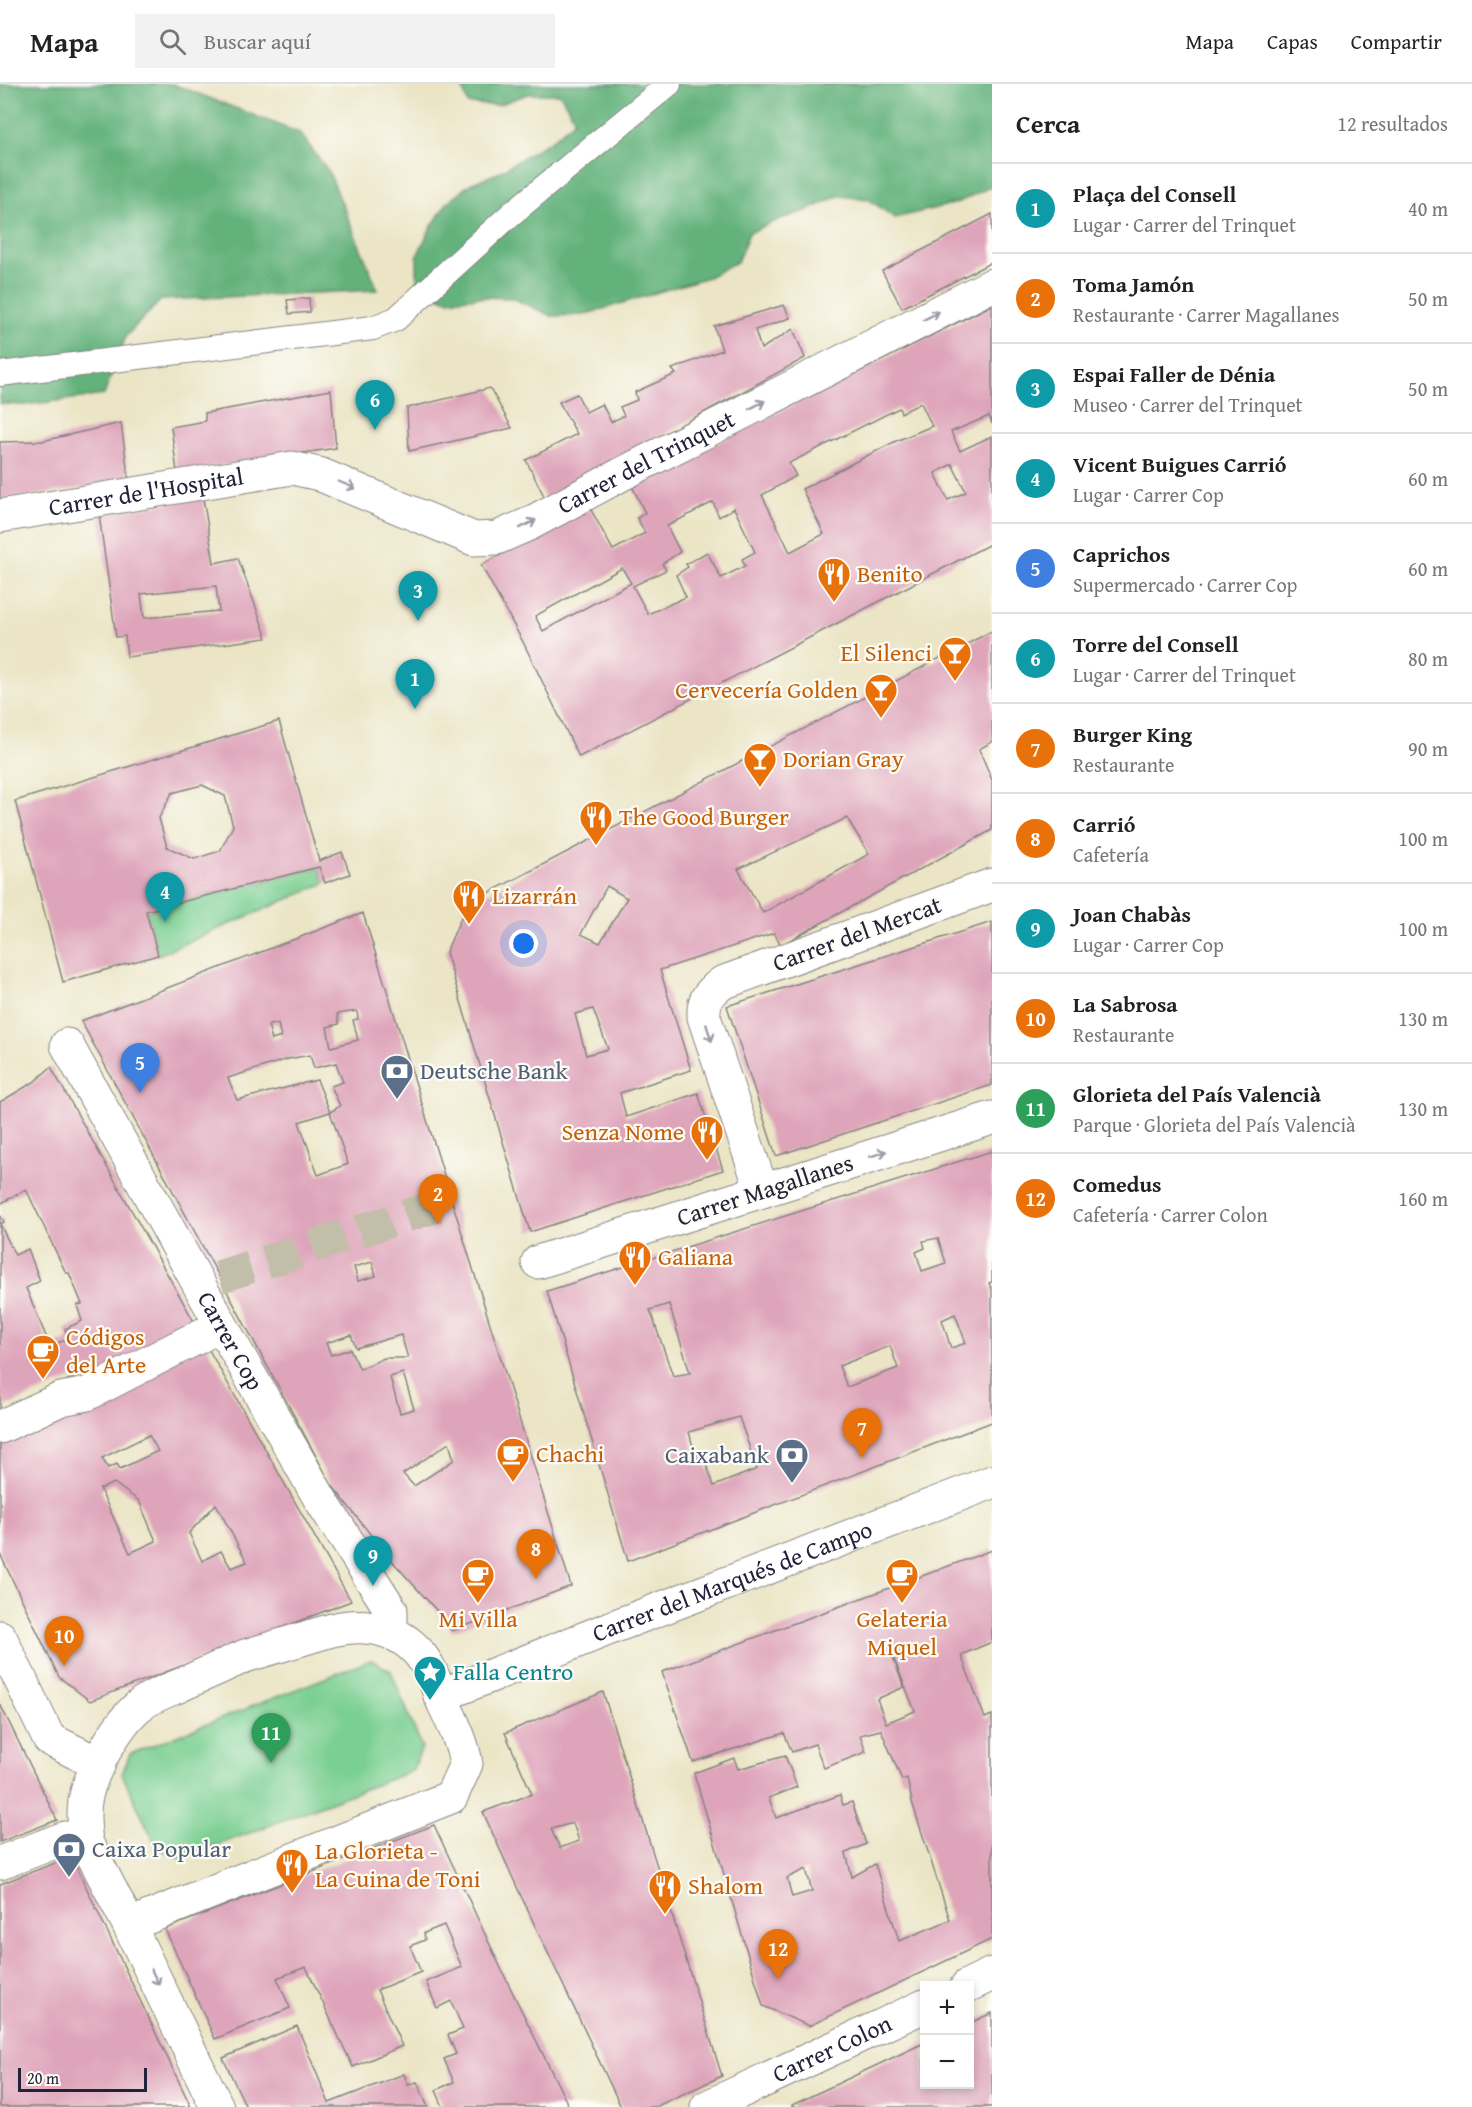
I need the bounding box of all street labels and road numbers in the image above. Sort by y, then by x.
street label: Carrer del Trinquet [551,401,741,523]
street label: Carrer de l'Hospital [46,458,246,525]
street label: Carrer del Mercat [768,887,947,980]
street label: Carrer Magallanes [672,1145,858,1235]
street label: Carrer Cop [189,1285,273,1397]
street label: Carrer del Marqués de Campo [587,1511,877,1651]
street label: Carrer Colon [766,2005,898,2091]

